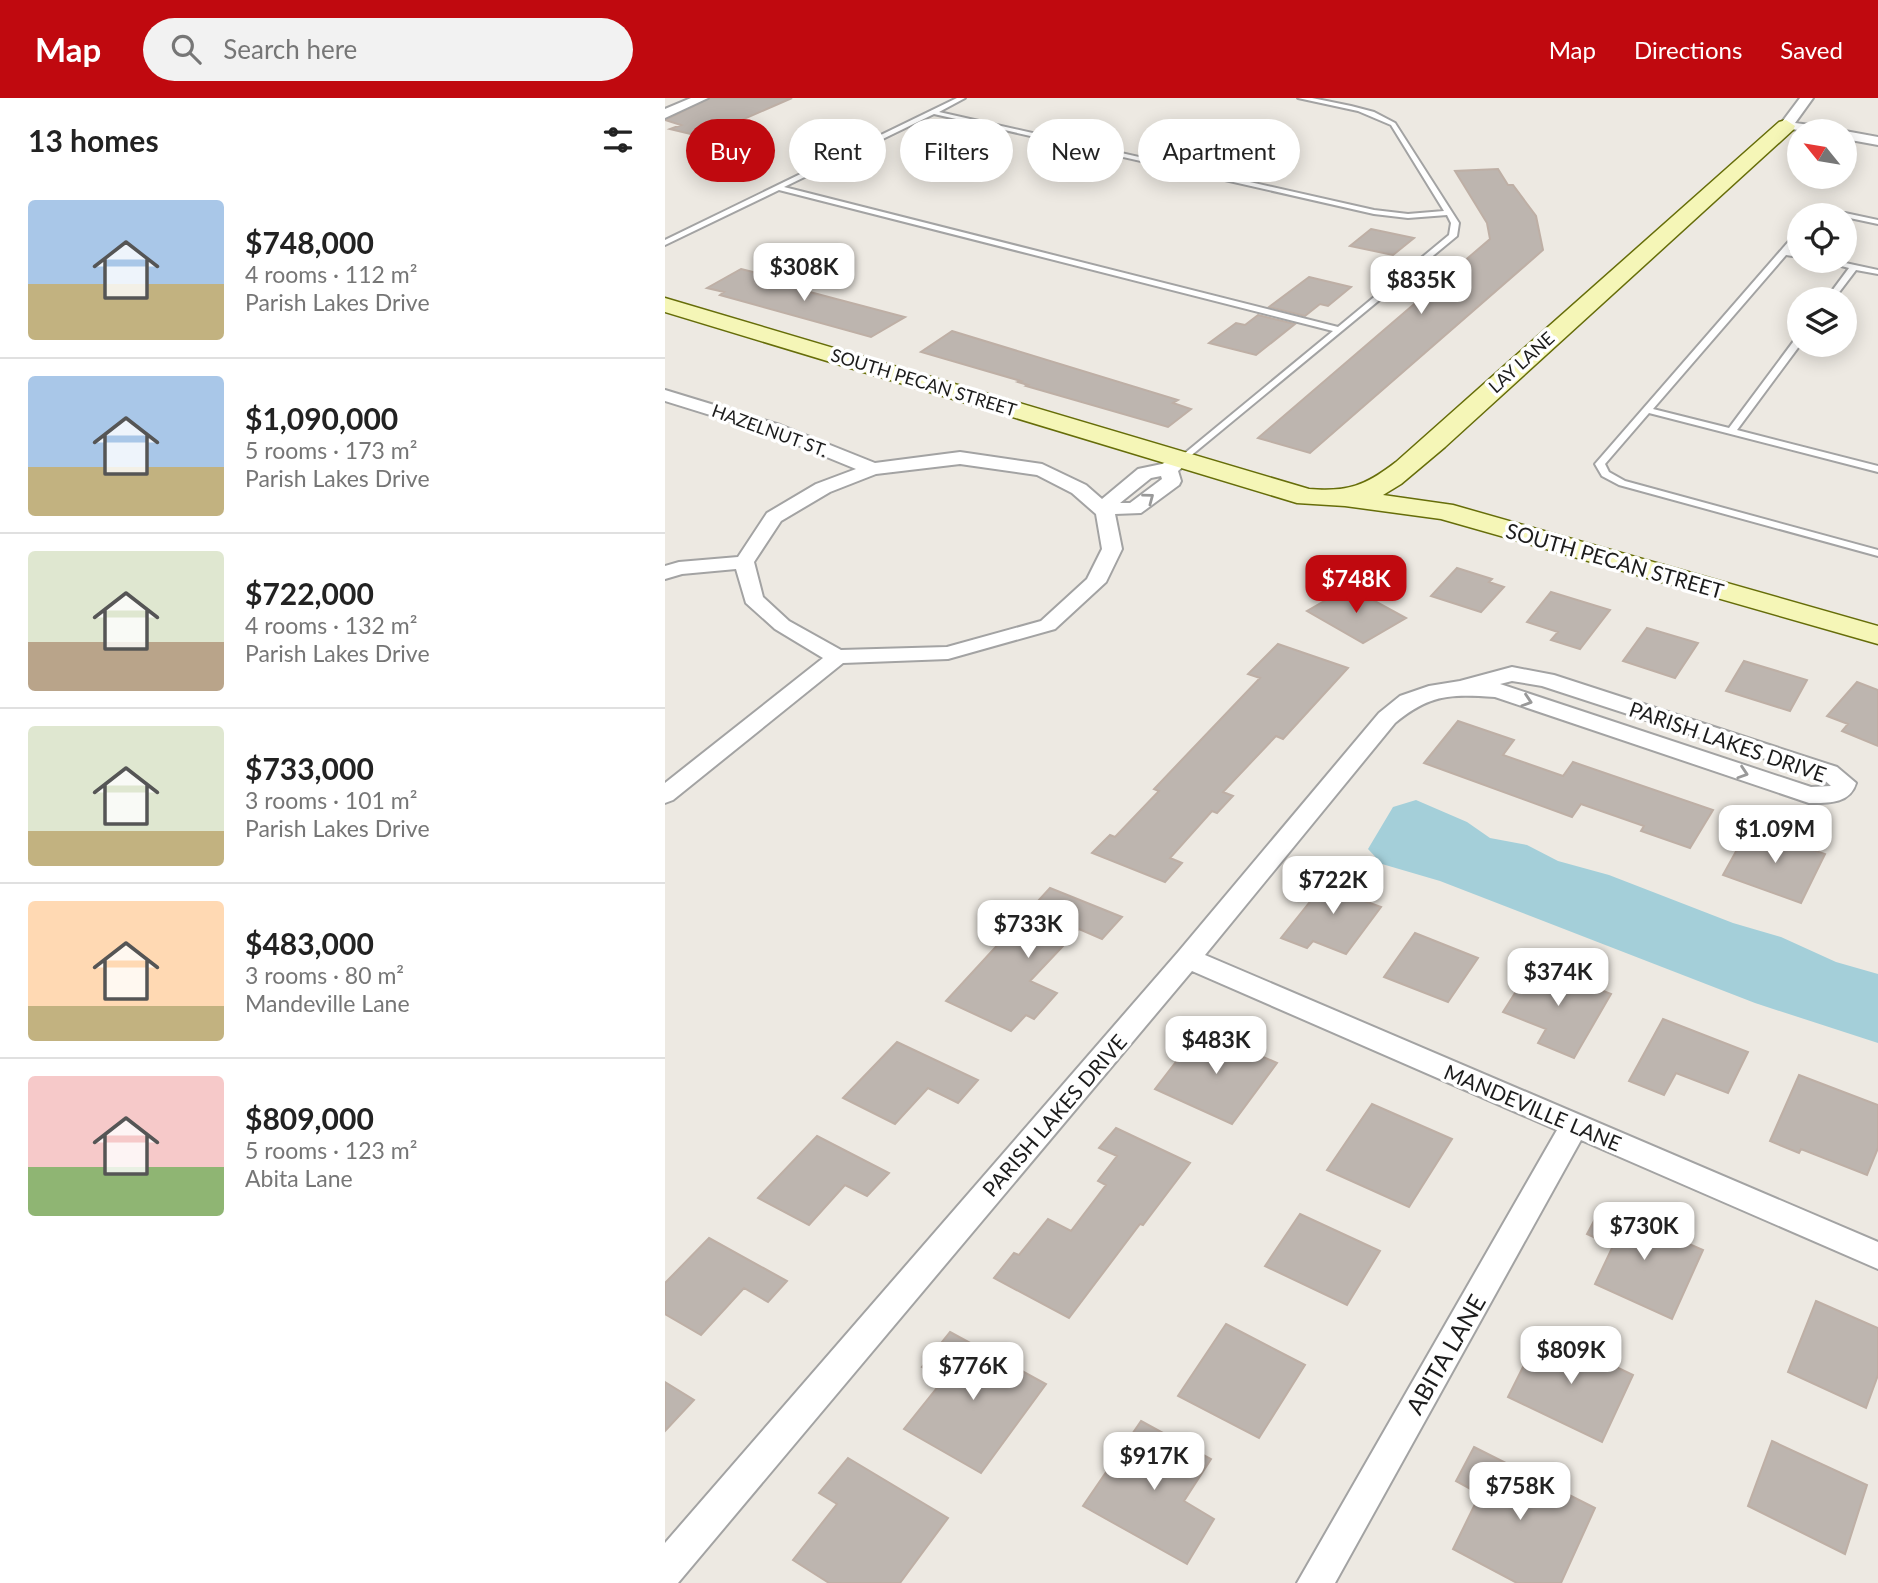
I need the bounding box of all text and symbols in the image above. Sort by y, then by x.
search box [143,18,633,81]
text: Map [35,29,101,69]
icon: search [167,30,205,68]
text: Search here [223,33,357,65]
text: Map [1549,35,1596,64]
text: Directions [1634,35,1742,64]
text: Saved [1780,35,1843,64]
chip: Buy [686,119,775,182]
chip: Rent [789,119,886,182]
chip: Filters [900,119,1013,182]
chip: New [1027,119,1124,182]
chip: Apartment [1138,119,1300,182]
north arrow [1787,119,1857,189]
map controls [1787,119,1857,357]
icon: filters [599,121,637,159]
text: 13 homes [28,122,159,158]
button: locate [1787,203,1857,273]
text: $748,000 [245,224,374,260]
icon: home [84,228,168,312]
pin: $308K [755,244,853,303]
text: $308K [769,252,839,280]
pin: $835K [1372,256,1470,316]
text: 4 rooms · 112 m² [245,260,417,288]
text: $835K [1386,265,1456,293]
button: layers [1787,287,1857,357]
text: Parish Lakes Drive [245,288,430,316]
street label: LAY LANE [1484,327,1558,397]
street label: SOUTH PECAN STREET [829,343,1020,421]
street label: HAZELNUT ST. [709,399,831,461]
text: $1,090,000 [245,400,398,436]
icon: home [84,404,168,488]
text: 5 rooms · 173 m² [245,436,417,464]
text: Parish Lakes Drive [245,464,430,492]
one-way arrow [1141,494,1154,506]
street label: SOUTH PECAN STREET [1503,517,1727,603]
pin: $748K [1307,556,1405,615]
text: $748K [1321,564,1391,592]
text: $722,000 [245,575,374,611]
icon: home [84,579,168,663]
text: 4 rooms · 132 m² [245,611,417,639]
text: Parish Lakes Drive [245,639,430,667]
one-way arrow [1521,692,1533,707]
street label: PARISH LAKES DRIVE [1626,696,1830,786]
text: $733,000 [245,750,374,786]
icon: home [84,754,168,838]
one-way arrow [1736,765,1749,779]
text: 3 rooms · 101 m² [245,786,417,814]
pin: $1.09M [1718,806,1832,865]
text: Parish Lakes Drive [245,814,430,842]
text: $1.09M [1735,814,1815,842]
pin: $722K [1284,856,1382,916]
text: $722K [1298,865,1368,893]
pin: $733K [979,900,1077,960]
text: $733K [993,909,1063,937]
text: $483,000 [245,925,374,961]
icon: home [84,929,168,1013]
pin: $374K [1509,948,1607,1008]
text: $374K [1523,957,1593,985]
text: 3 rooms · 80 m² [245,961,404,989]
text: Mandeville Lane [245,989,410,1017]
pin: $483K [1167,1016,1265,1076]
text: $483K [1181,1025,1251,1053]
street label: PARISH LAKES DRIVE [977,1029,1131,1201]
street label: MANDEVILLE LANE [1441,1058,1625,1156]
text: $809,000 [245,1100,374,1136]
icon: home [84,1104,168,1188]
text: 5 rooms · 123 m² [245,1136,417,1164]
text: Abita Lane [245,1164,353,1192]
pin: $730K [1595,1202,1693,1262]
text: $730K [1609,1211,1679,1239]
street label: ABITA LANE [1399,1289,1491,1419]
pin: $809K [1522,1326,1620,1386]
text: $809K [1536,1335,1606,1363]
pin: $776K [924,1342,1022,1402]
text: $776K [938,1351,1008,1379]
pin: $917K [1105,1432,1203,1492]
text: $917K [1119,1441,1189,1469]
pin: $758K [1471,1462,1569,1522]
text: $758K [1485,1471,1555,1499]

